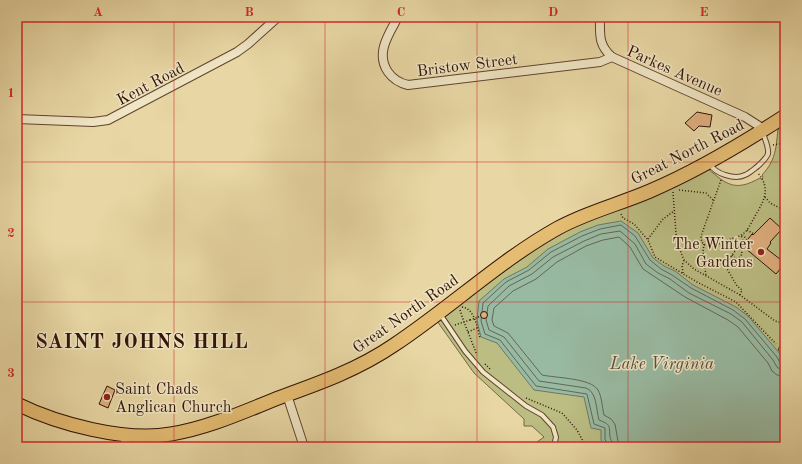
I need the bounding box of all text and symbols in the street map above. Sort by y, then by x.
text: A [93,6,103,19]
text: B [244,6,254,19]
text: C [397,6,405,19]
text: D [548,6,558,19]
text: E [700,6,709,19]
street label: Parkes Avenue [624,44,724,100]
street label: Bristow Street [416,52,519,80]
street label: Kent Road [115,60,187,109]
text: 1 [7,87,15,100]
street label: Great North Road [629,117,747,188]
text: 2 [7,227,15,240]
place label: The Winter Gardens [672,237,753,271]
marker: The Winter Gardens [756,247,766,257]
street label: Great North Road [350,272,462,357]
district label: SAINT JOHNS HILL [35,333,249,353]
water label: Lake Virginia [609,356,714,373]
text: 3 [7,367,15,380]
place label: Saint Chads Anglican Church [115,382,232,416]
marker: Saint Chads Anglican Church [102,392,112,402]

